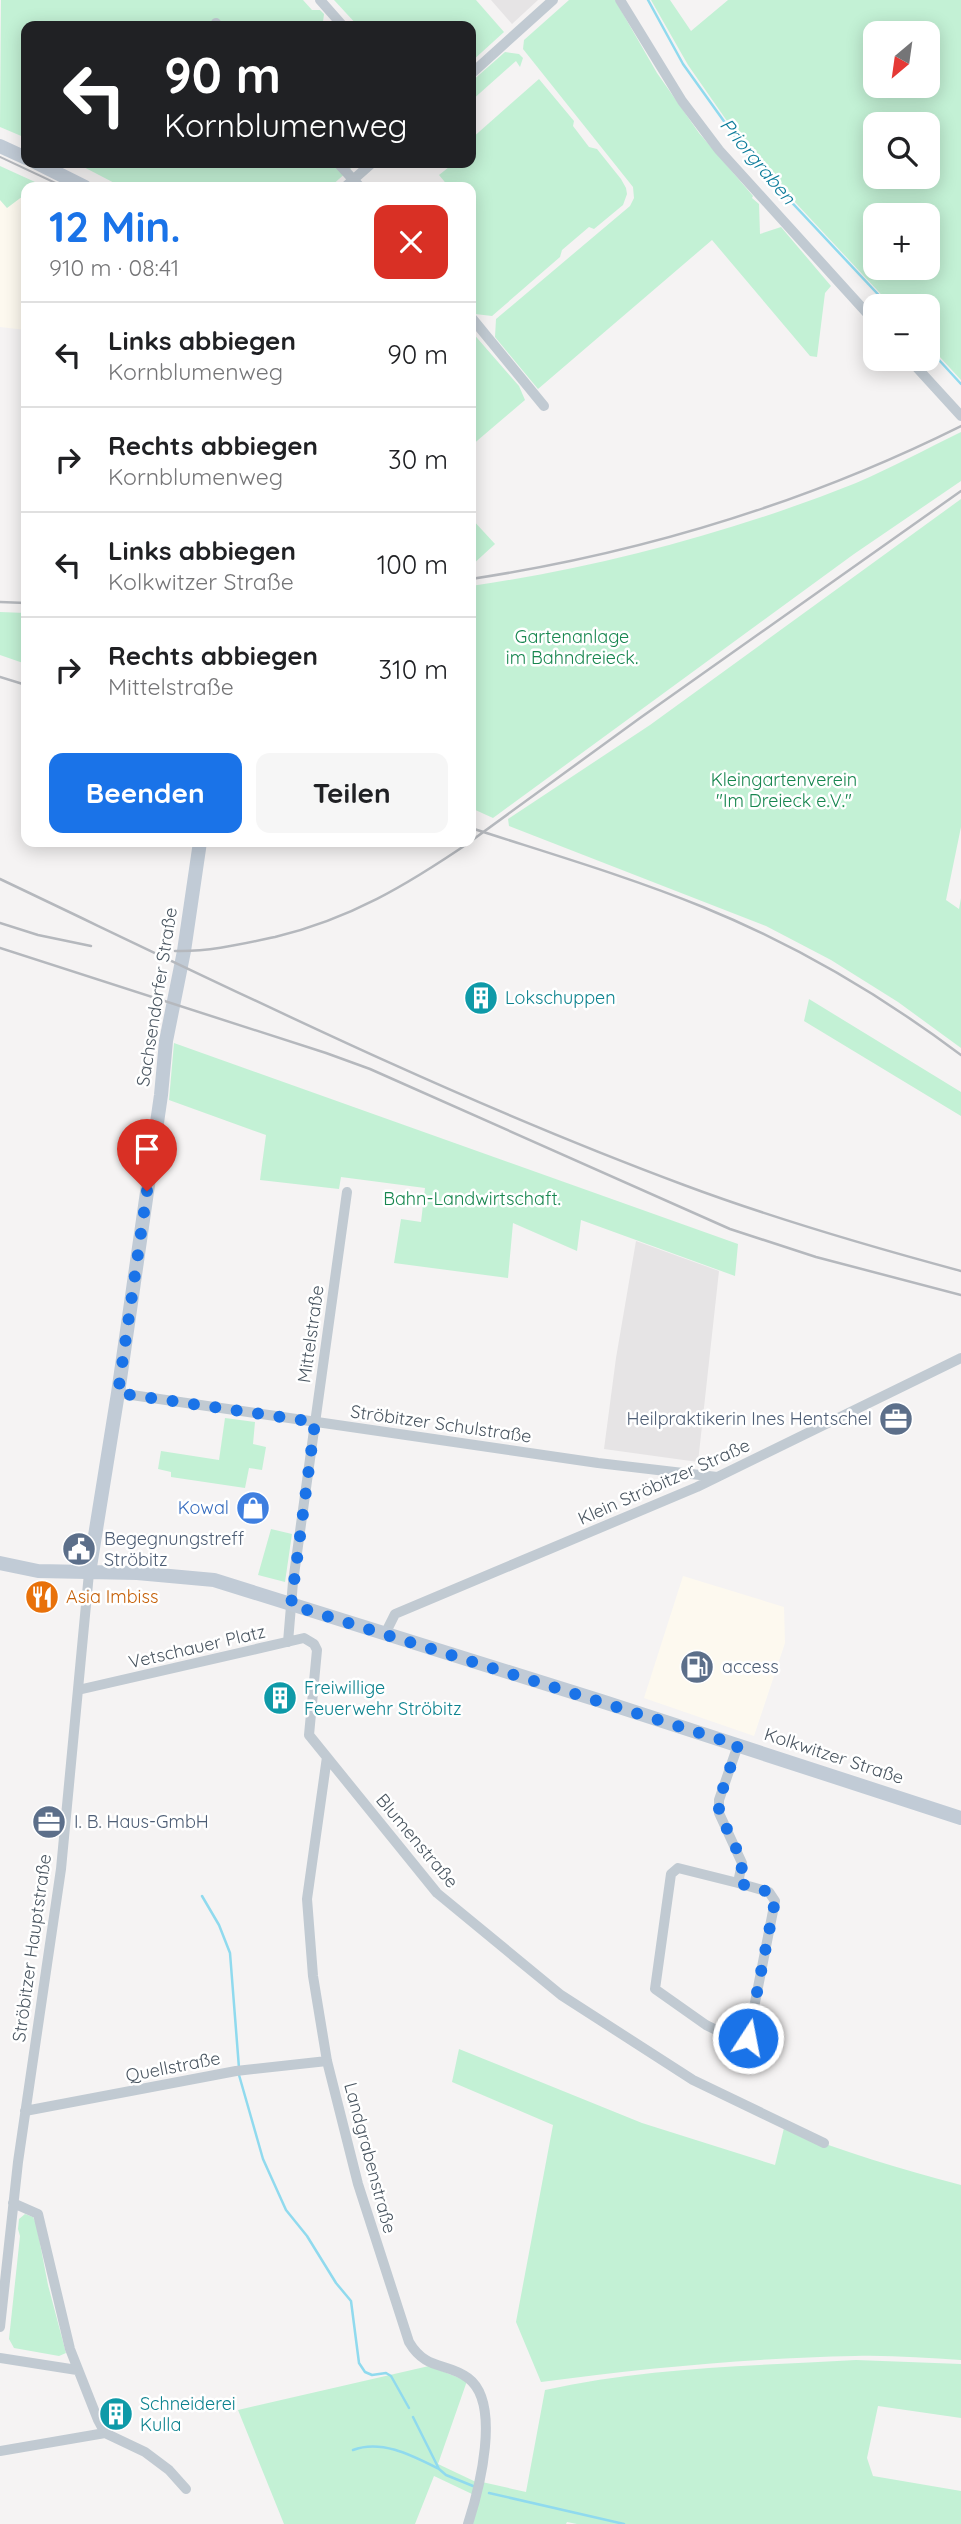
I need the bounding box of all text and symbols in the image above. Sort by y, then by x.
north arrow [863,21,940,98]
map controls [863,21,940,371]
text: 90 m [164,44,281,105]
icon: left [49,49,140,140]
text: Kornblumenweg [164,105,408,145]
button: search [863,112,940,189]
water label: Priorgraben [715,113,802,210]
text: 12 Min. [49,200,181,253]
button: + [863,203,940,280]
button: close [374,205,448,279]
text: 910 m · 08:41 [49,253,179,282]
button: − [863,294,940,371]
text: Links abbiegen [108,324,296,357]
icon: left [49,336,87,374]
text: 90 m [387,338,448,371]
text: Kornblumenweg [108,357,283,386]
text: Rechts abbiegen [108,429,318,462]
icon: right [49,441,87,479]
text: 30 m [388,443,448,476]
text: Kornblumenweg [108,462,283,491]
text: Links abbiegen [108,534,296,567]
icon: left [49,546,87,584]
text: 100 m [377,548,448,581]
text: Kolkwitzer Straße [108,567,294,596]
park label: Gartenanlage im Bahndreieck. [506,625,638,669]
text: Rechts abbiegen [108,639,318,672]
icon: right [49,651,87,689]
text: 310 m [378,653,448,686]
text: Mittelstraße [108,672,234,701]
button: Beenden [49,753,242,833]
button: Teilen [256,753,448,833]
park label: Kleingartenverein "Im Dreieck e.V." [711,768,857,812]
street label: Sachsendorfer Straße [131,906,182,1088]
building icon: Lokschuppen [462,979,500,1017]
place label: Lokschuppen [505,986,616,1009]
pin [117,1119,177,1191]
icon: arrive [128,1130,166,1168]
park label: Bahn-Landwirtschaft. [383,1187,561,1210]
street label: Mittelstraße [292,1284,329,1384]
street label: Ströbitzer Schulstraße [349,1399,533,1448]
office icon: Heilpraktikerin Ines Hentschel [877,1400,915,1438]
place label: Heilpraktikerin Ines Hentschel [627,1407,872,1430]
street label: Klein Ströbitzer Straße [574,1433,753,1530]
shop icon: Kowal [234,1489,272,1527]
place label: Kowal [178,1496,229,1519]
place label: Begegnungstreff Ströbitz [104,1527,244,1571]
public building icon: Begegnungstreff Ströbitz [60,1530,98,1568]
restaurant icon: Asia Imbiss [23,1578,61,1616]
place label: Asia Imbiss [66,1585,158,1608]
street label: Vetschauer Platz [126,1620,268,1673]
fuel station icon: access [678,1648,716,1686]
place label: access [722,1655,779,1678]
place label: Freiwillige Feuerwehr Ströbitz [304,1676,462,1720]
building icon: Freiwillige Feuerwehr Ströbitz [261,1679,299,1717]
street label: Kolkwitzer Straße [762,1722,907,1789]
street label: Blumenstraße [371,1789,464,1893]
office icon: I. B. Haus-GmbH [30,1803,68,1841]
place label: I. B. Haus-GmbH [74,1810,209,1833]
street label: Ströbitzer Hauptstraße [7,1852,56,2044]
position arrow [711,2001,785,2075]
street label: Quellstraße [124,2046,222,2087]
street label: Landgrabenstraße [339,2080,402,2236]
place label: Schneiderei Kulla [140,2392,236,2436]
building icon: Schneiderei Kulla [97,2395,135,2433]

